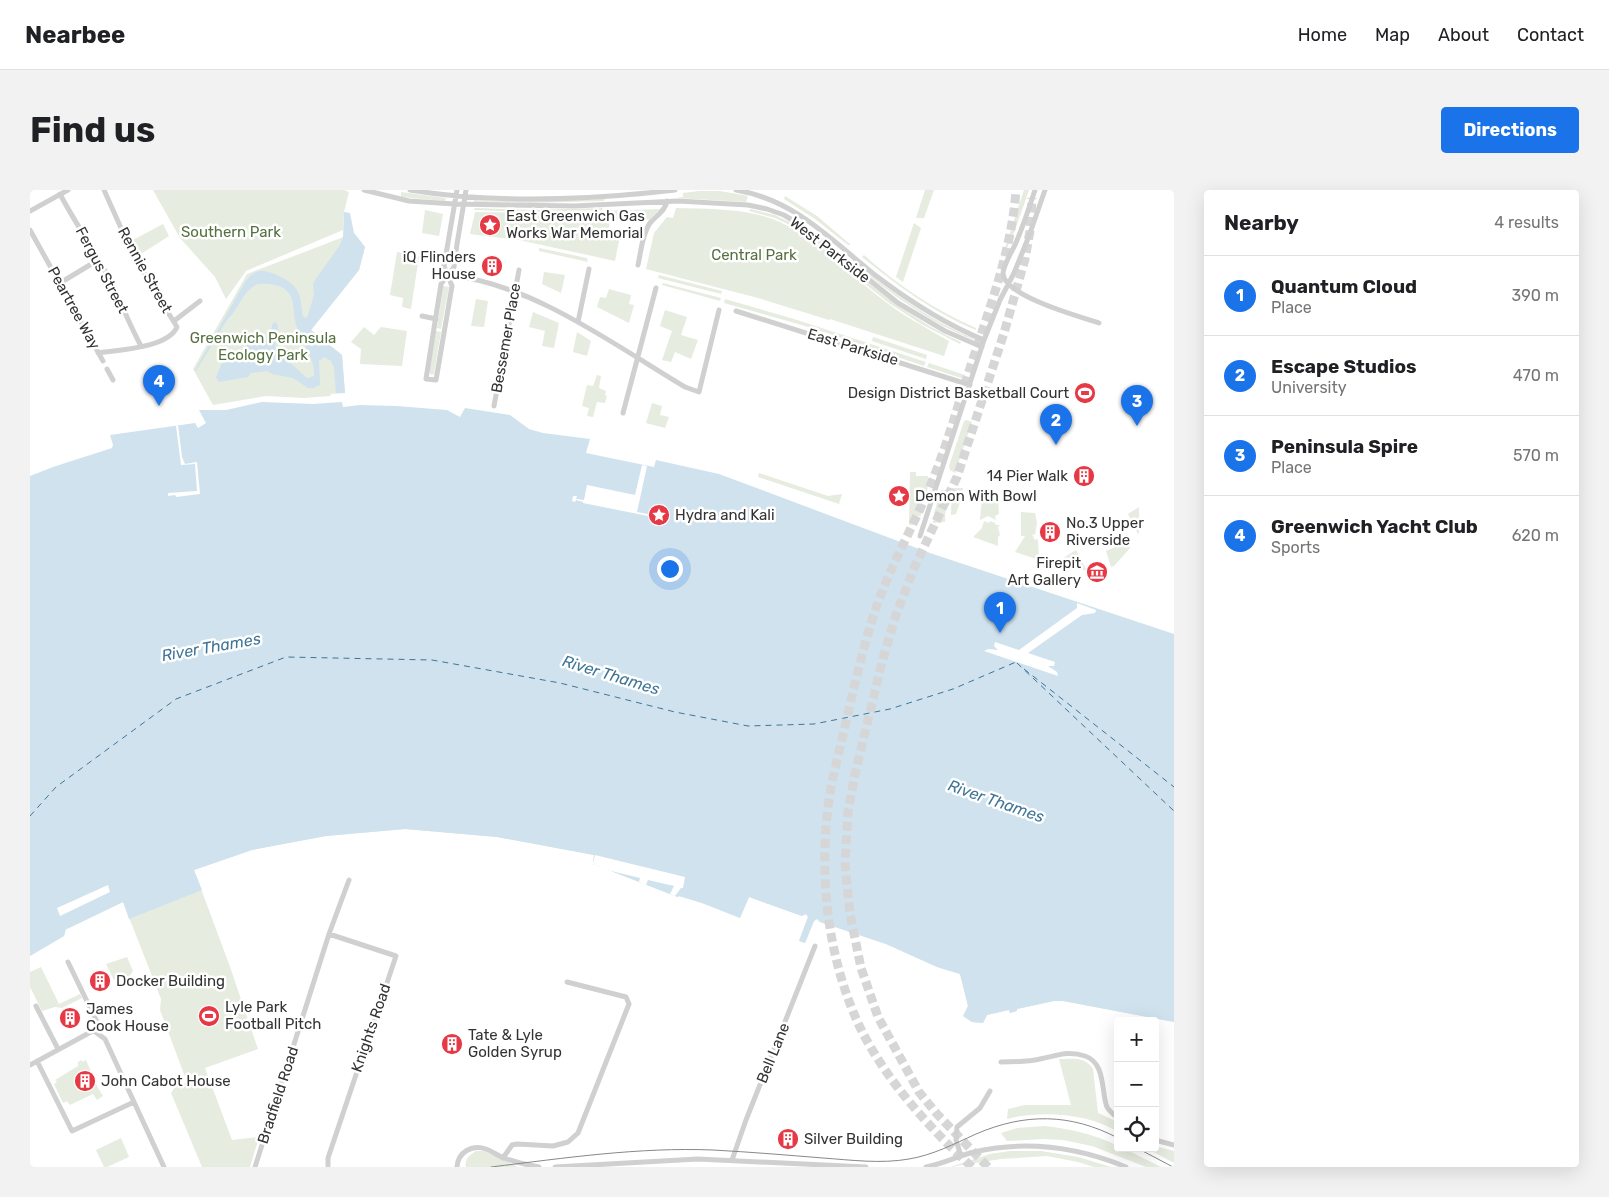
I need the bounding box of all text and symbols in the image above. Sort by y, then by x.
text: Nearbee [25,21,125,49]
text: Home [1298,24,1347,46]
text: Map [1375,24,1410,46]
text: About [1438,24,1489,46]
text: Contact [1517,24,1584,46]
button: Directions [1441,107,1579,153]
text: Find us [30,109,155,151]
place label: East Greenwich Gas Works War Memorial [506,207,645,242]
text: Nearby [1224,210,1299,235]
place icon: East Greenwich Gas Works War Memorial [478,213,502,237]
street label: West Parkside [786,213,874,287]
text: 4 results [1494,213,1559,232]
park label: Southern Park [181,223,281,241]
street label: Fergus Street [72,224,132,316]
street label: Rennie Street [114,224,176,316]
park label: Central Park [711,246,797,264]
place label: iQ Flinders House [403,248,476,283]
building icon: iQ Flinders House [480,254,504,278]
street label: Peartree Way [44,264,104,352]
text: Quantum Cloud [1271,275,1417,298]
street label: Bessemer Place [487,282,525,394]
text: 1 [1236,286,1244,305]
text: 390 m [1512,286,1559,305]
text: Place [1271,298,1312,317]
street label: East Parkside [805,325,901,369]
park label: Greenwich Peninsula Ecology Park [190,329,336,364]
text: Escape Studios [1271,355,1417,378]
pin: 4 [143,365,175,406]
text: 2 [1235,366,1245,385]
text: 470 m [1513,366,1559,385]
text: University [1271,378,1347,397]
sports icon: Design District Basketball Court [1073,381,1097,405]
place label: Design District Basketball Court [848,384,1069,402]
pin: 3 [1121,385,1153,426]
pin: 2 [1040,404,1072,445]
text: Peninsula Spire [1271,435,1418,458]
text: 3 [1235,446,1245,465]
text: 570 m [1513,446,1559,465]
text: Place [1271,458,1312,477]
building icon: 14 Pier Walk [1072,464,1096,488]
place label: 14 Pier Walk [987,467,1068,485]
place icon: Demon With Bowl [887,484,911,508]
place label: Demon With Bowl [915,487,1037,505]
place icon: Hydra and Kali [647,503,671,527]
place label: Hydra and Kali [675,506,775,524]
place label: No.3 Upper Riverside [1066,514,1144,549]
text: Greenwich Yacht Club [1271,515,1478,538]
building icon: No.3 Upper Riverside [1038,520,1062,544]
text: 4 [1235,526,1245,545]
text: 620 m [1512,526,1559,545]
text: Sports [1271,538,1320,557]
place label: Firepit Art Gallery [1008,554,1081,589]
your location [657,556,683,582]
museum icon: Firepit Art Gallery [1085,560,1109,584]
pin: 1 [984,592,1016,633]
water label: River Thames [160,629,262,665]
water label: River Thames [560,651,662,699]
water label: River Thames [945,776,1047,826]
building icon: Docker Building [88,969,112,993]
place label: Docker Building [116,972,225,990]
street label: Knights Road [347,981,395,1075]
place label: Lyle Park Football Pitch [225,998,321,1033]
place label: James Cook House [86,1000,169,1035]
sports icon: Lyle Park Football Pitch [197,1004,221,1028]
building icon: James Cook House [58,1006,82,1030]
map controls [1114,1017,1159,1152]
button: + [1114,1017,1159,1062]
street label: Bell Lane [753,1020,793,1086]
place label: Tate & Lyle Golden Syrup [468,1026,562,1061]
building icon: Tate & Lyle Golden Syrup [440,1032,464,1056]
street label: Bradfield Road [254,1044,302,1146]
button: − [1114,1062,1159,1107]
building icon: John Cabot House [73,1069,97,1093]
place label: John Cabot House [101,1072,231,1090]
button: locate [1114,1107,1159,1152]
building icon: Silver Building [776,1127,800,1151]
place label: Silver Building [804,1130,903,1148]

